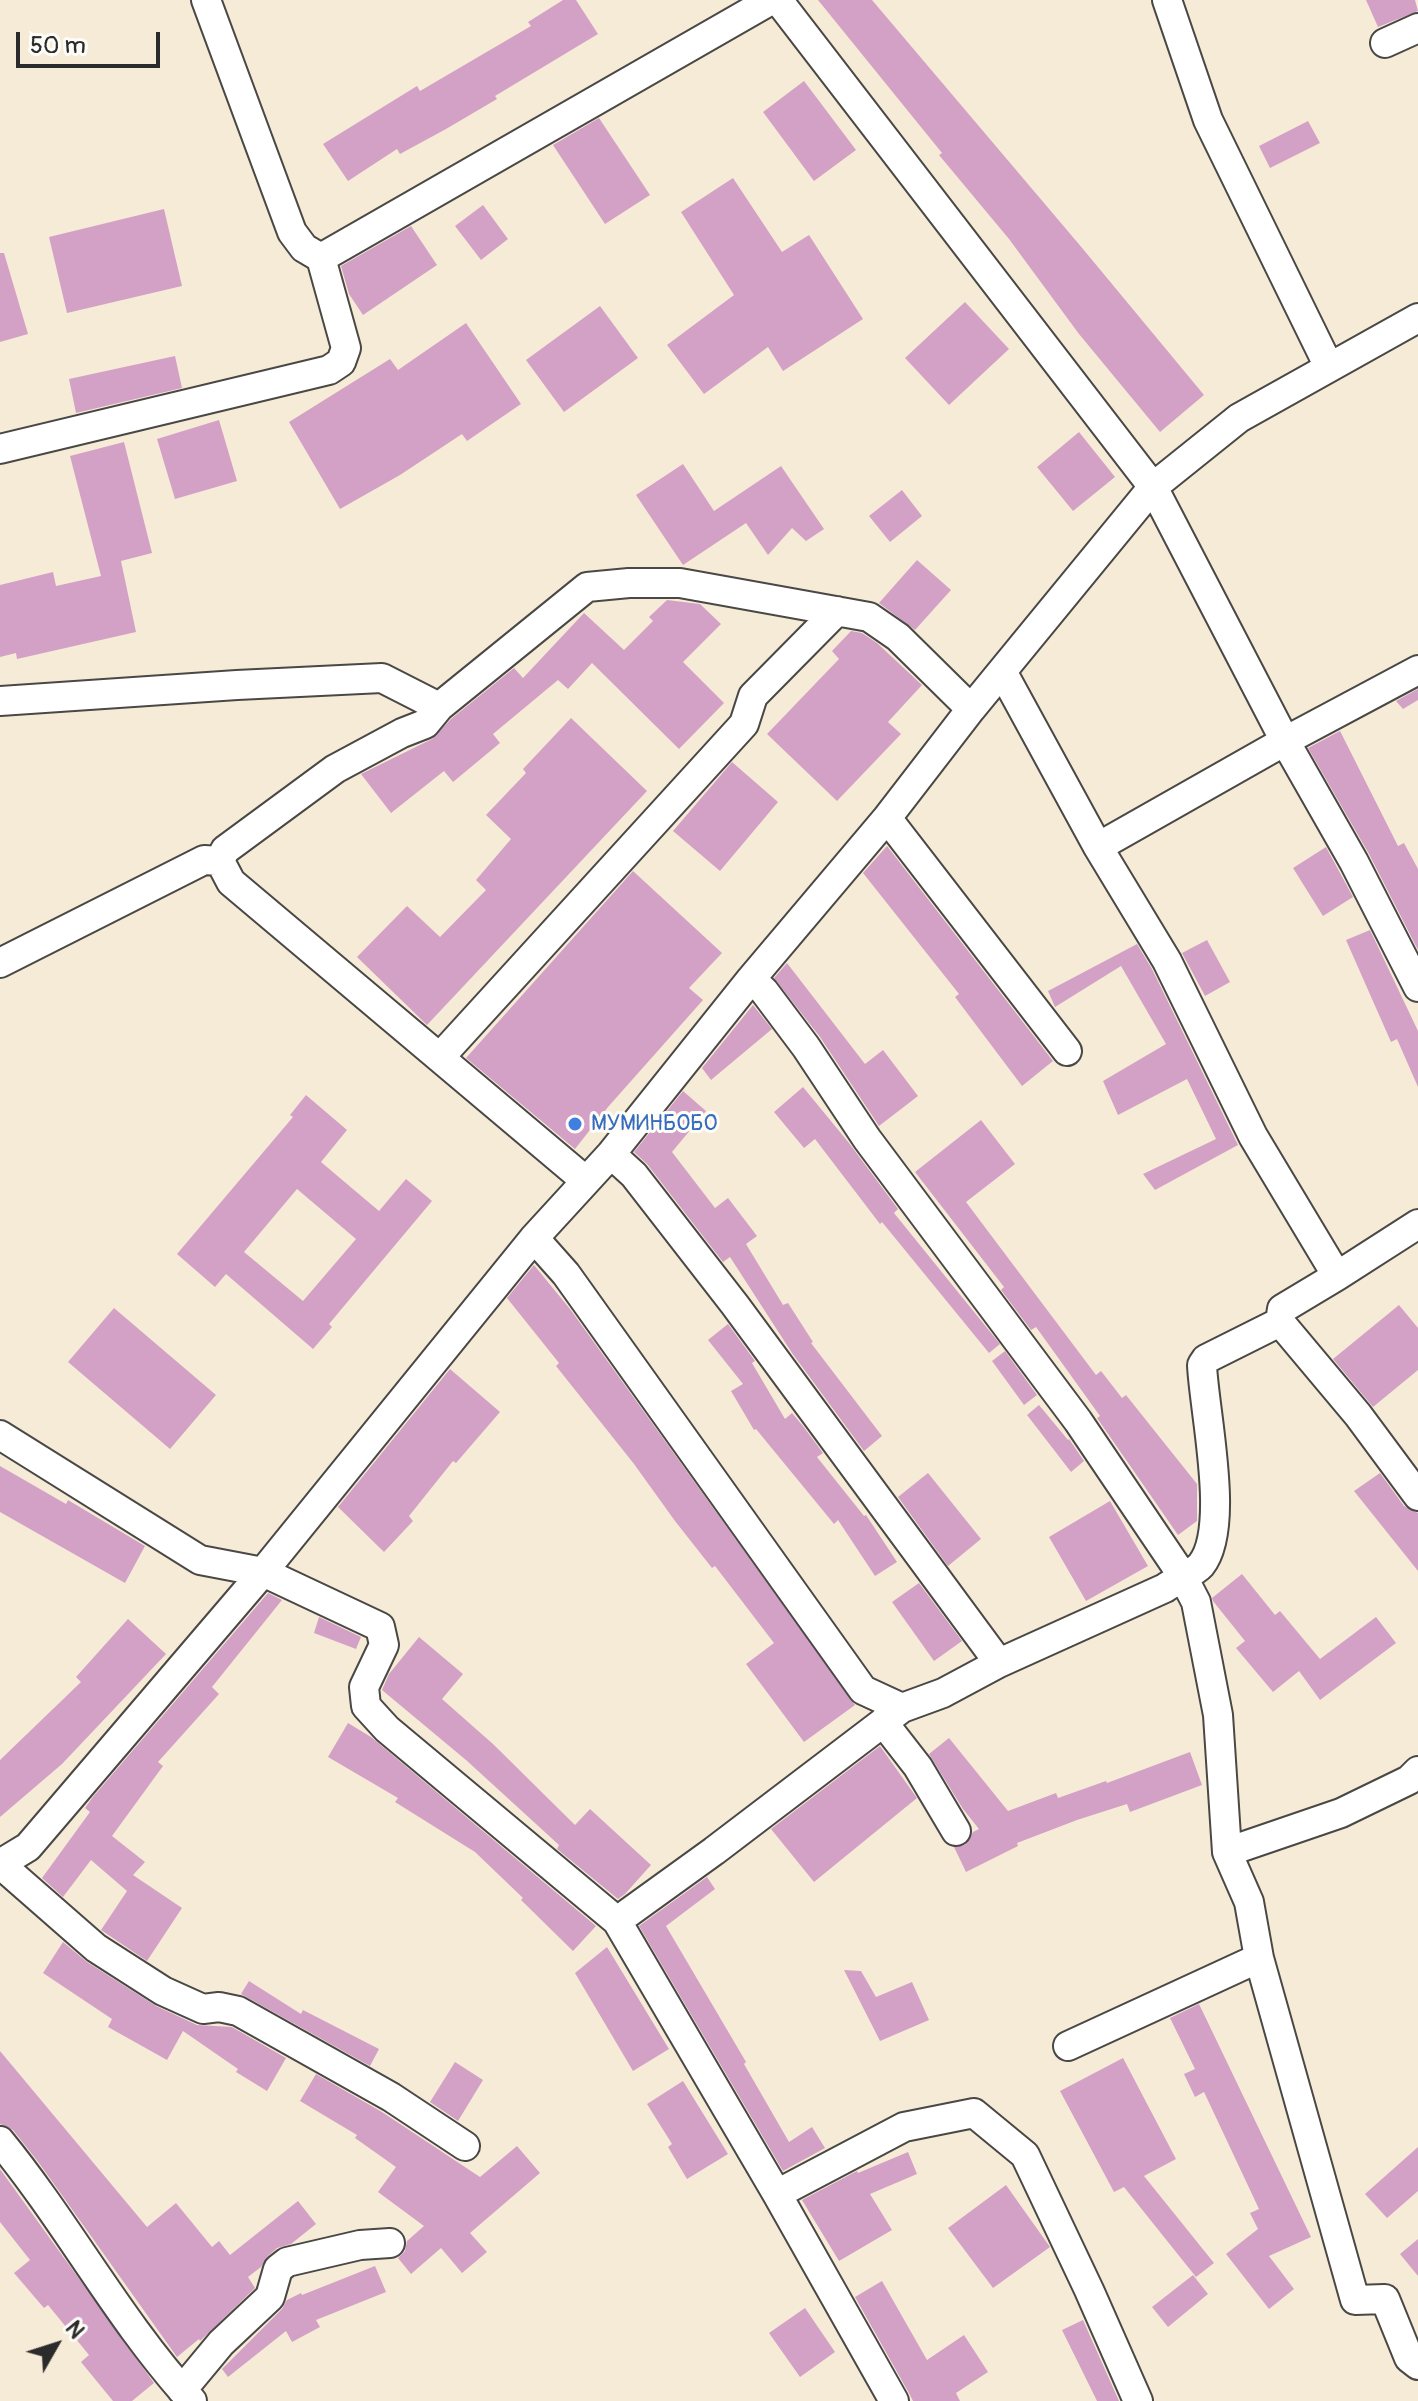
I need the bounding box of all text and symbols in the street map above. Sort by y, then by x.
scale bar [20,16,164,66]
text: 50 m [30,31,86,60]
place label: МУМИНБОБО [591,1111,717,1137]
marker: МУМИНБОБО [566,1115,584,1133]
north arrow [16,2305,96,2385]
text: N [59,2315,90,2344]

